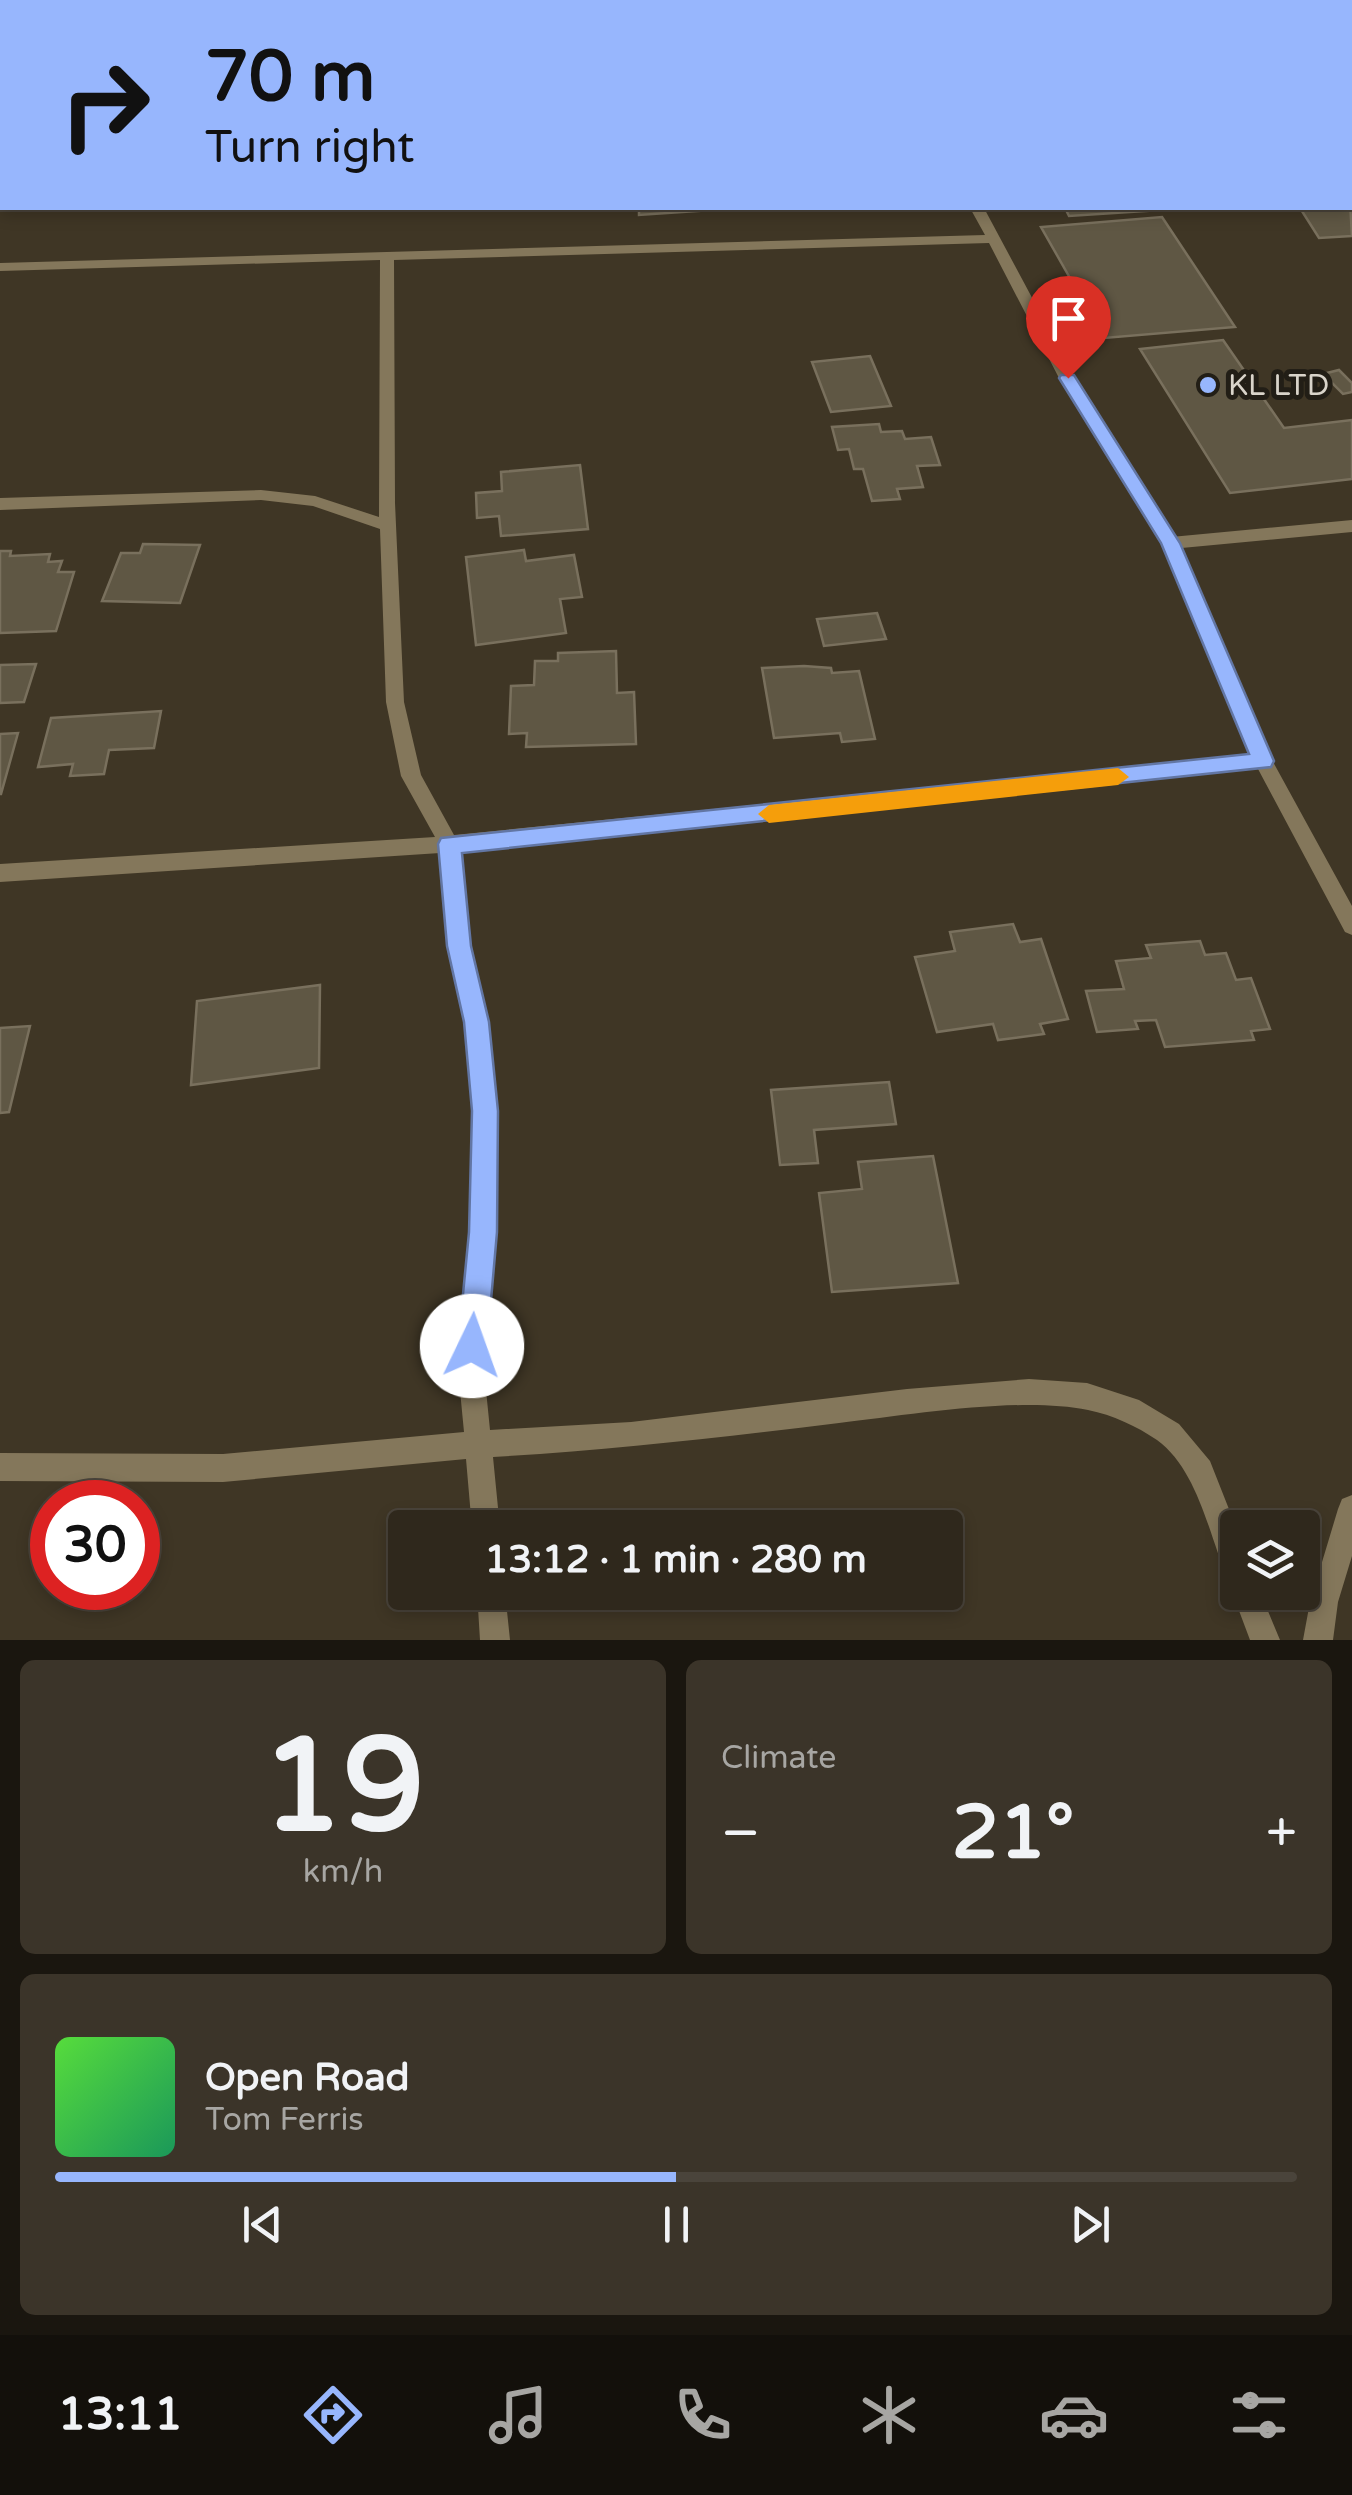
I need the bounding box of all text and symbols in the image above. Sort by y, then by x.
text: 70 m [205,36,375,120]
icon: right [40,40,170,170]
text: Turn right [205,121,414,175]
pin [1026,276,1111,379]
icon: arrive [1041,291,1096,346]
place label: KL LTD [1228,367,1329,404]
marker: KL LTD [1197,374,1219,396]
position arrow [420,1294,524,1398]
speed limit sign: 30 [30,1480,160,1610]
map controls [1220,1510,1320,1610]
button: layers [1220,1510,1320,1610]
text: 13:12 · 1 min · 280 m [484,1537,867,1583]
text: 19 [261,1710,425,1866]
text: Climate [721,1739,836,1777]
text: 21° [952,1788,1074,1878]
text: − [721,1801,760,1867]
text: + [1266,1801,1297,1867]
text: km/h [303,1853,383,1891]
text: Open Road [205,2055,410,2101]
text: Tom Ferris [205,2101,364,2139]
icon: previous [235,2197,290,2252]
icon: pause [649,2197,704,2252]
icon: next [1063,2197,1118,2252]
icon: directions [298,2380,368,2450]
icon: music [483,2380,553,2450]
icon: phone [668,2380,738,2450]
icon: climate [854,2380,924,2450]
icon: car [1039,2380,1109,2450]
icon: filters [1224,2380,1294,2450]
text: 13:11 [58,2388,182,2442]

